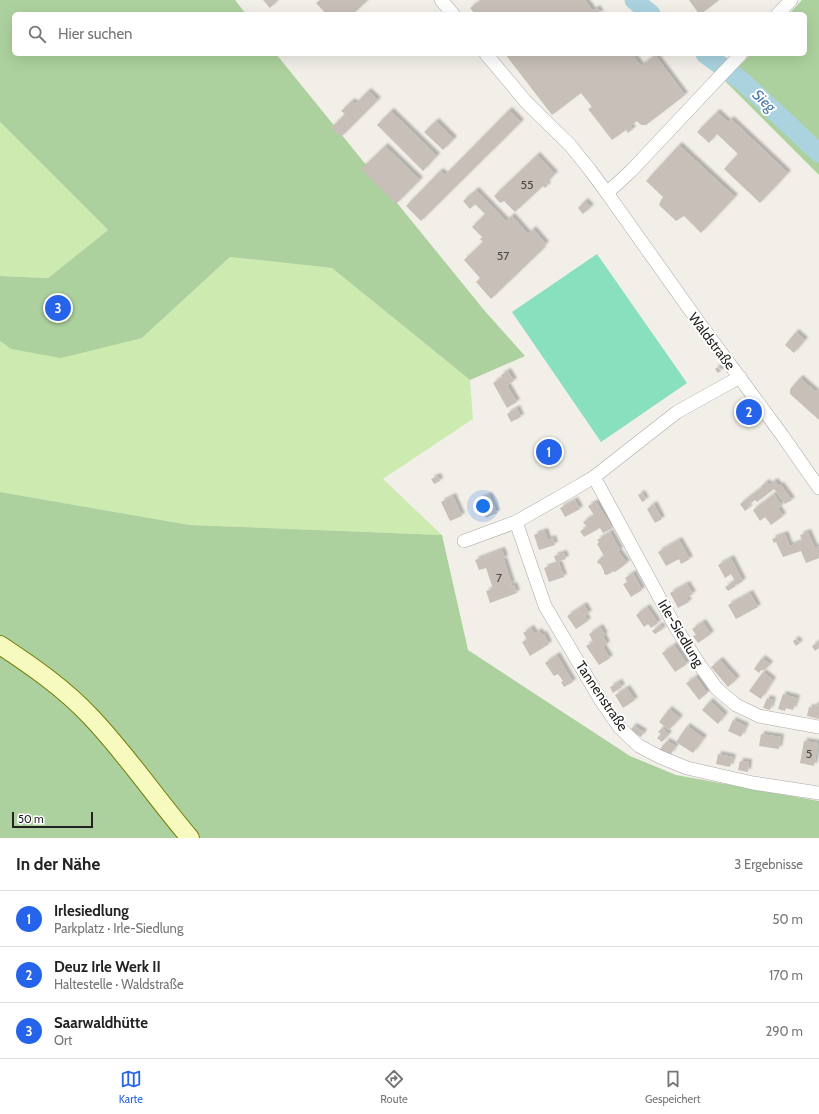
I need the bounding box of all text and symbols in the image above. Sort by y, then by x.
search box [12,12,807,56]
icon: search [26,23,48,45]
text: Hier suchen [58,25,133,43]
water label: Sieg [749,86,780,117]
house number: 55 [521,177,533,192]
house number: 57 [497,248,509,263]
pin: 3 [45,293,71,323]
street label: Waldstraße [685,309,739,373]
pin: 2 [736,397,762,427]
pin: 1 [536,437,562,467]
your location [473,496,493,516]
house number: 7 [496,570,502,585]
street label: Irle-Siedlung [654,596,709,671]
street label: Tannenstraße [572,658,632,734]
house number: 5 [806,746,812,761]
scale bar [12,810,93,829]
text: 50 m [18,812,44,826]
text: In der Nähe [16,854,100,874]
text: 3 Ergebnisse [734,856,803,872]
text: Irlesiedlung [54,902,129,920]
text: 1 [27,911,31,927]
text: 50 m [773,911,803,927]
text: Parkplatz · Irle-Siedlung [54,920,183,936]
text: Deuz Irle Werk II [54,958,161,976]
text: 2 [26,967,32,983]
text: 170 m [769,967,803,983]
text: Haltestelle · Waldstraße [54,976,184,992]
text: Saarwaldhütte [54,1014,148,1032]
text: 3 [25,1023,33,1039]
text: 290 m [765,1023,803,1039]
text: Ort [54,1032,72,1048]
tab: Karte [119,1068,143,1106]
tab: Route [380,1068,408,1106]
tab: Gespeichert [645,1068,700,1106]

